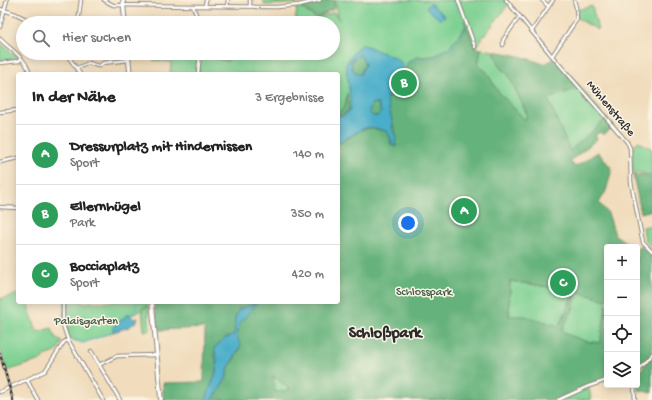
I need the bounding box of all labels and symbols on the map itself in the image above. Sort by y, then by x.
pin: B [391,68,417,98]
street label: Mühlenstraße [583,78,638,140]
pin: A [451,196,477,226]
your location [398,213,418,233]
pin: C [550,268,576,298]
park label: Schlosspark [396,286,454,300]
park label: Palaisgarten [53,315,118,329]
district label: Schloßpark [349,325,423,344]

